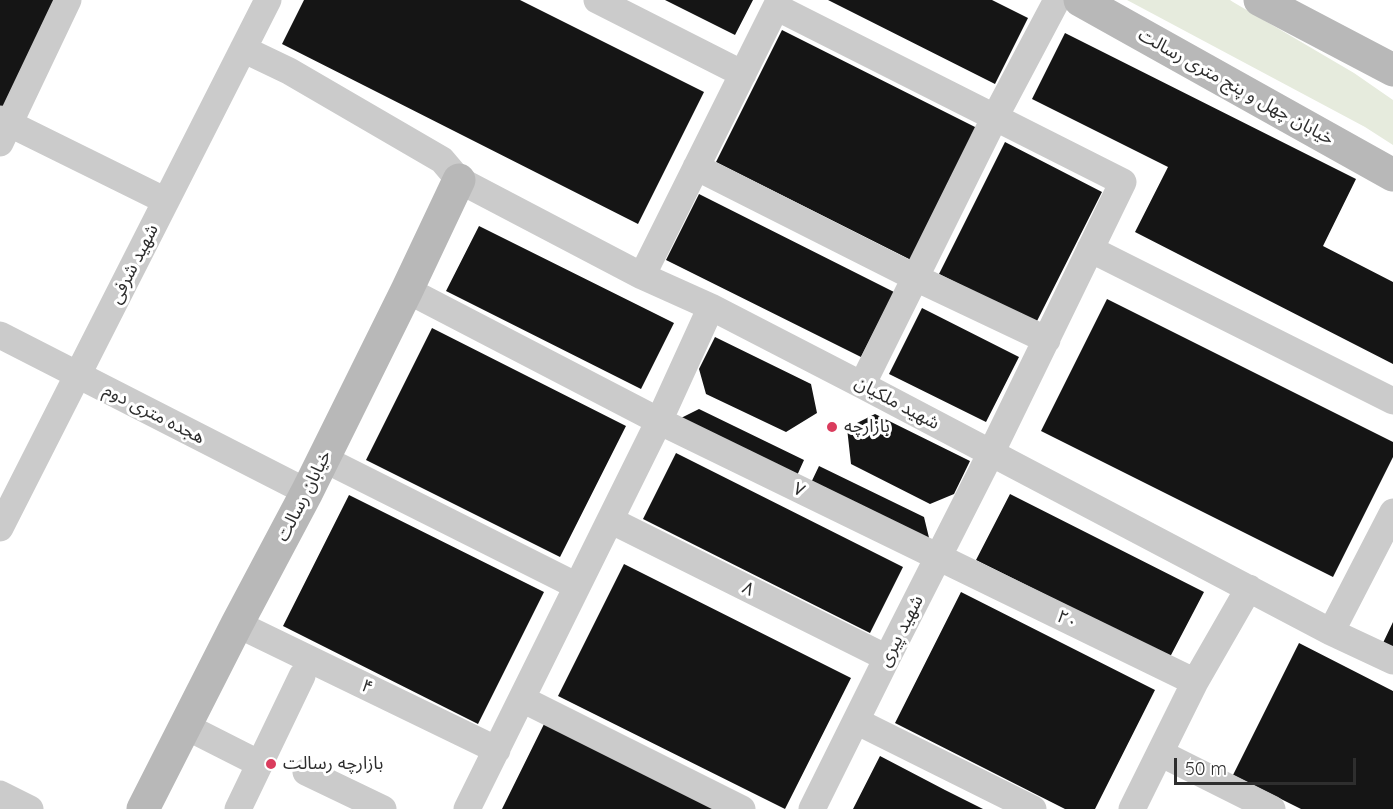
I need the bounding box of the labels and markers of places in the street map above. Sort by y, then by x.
place label: بازارچه [844,416,890,438]
marker: بازارچه [825,420,839,434]
place label: بازارچه رسالت [283,753,383,775]
marker: بازارچه رسالت [264,757,278,771]

